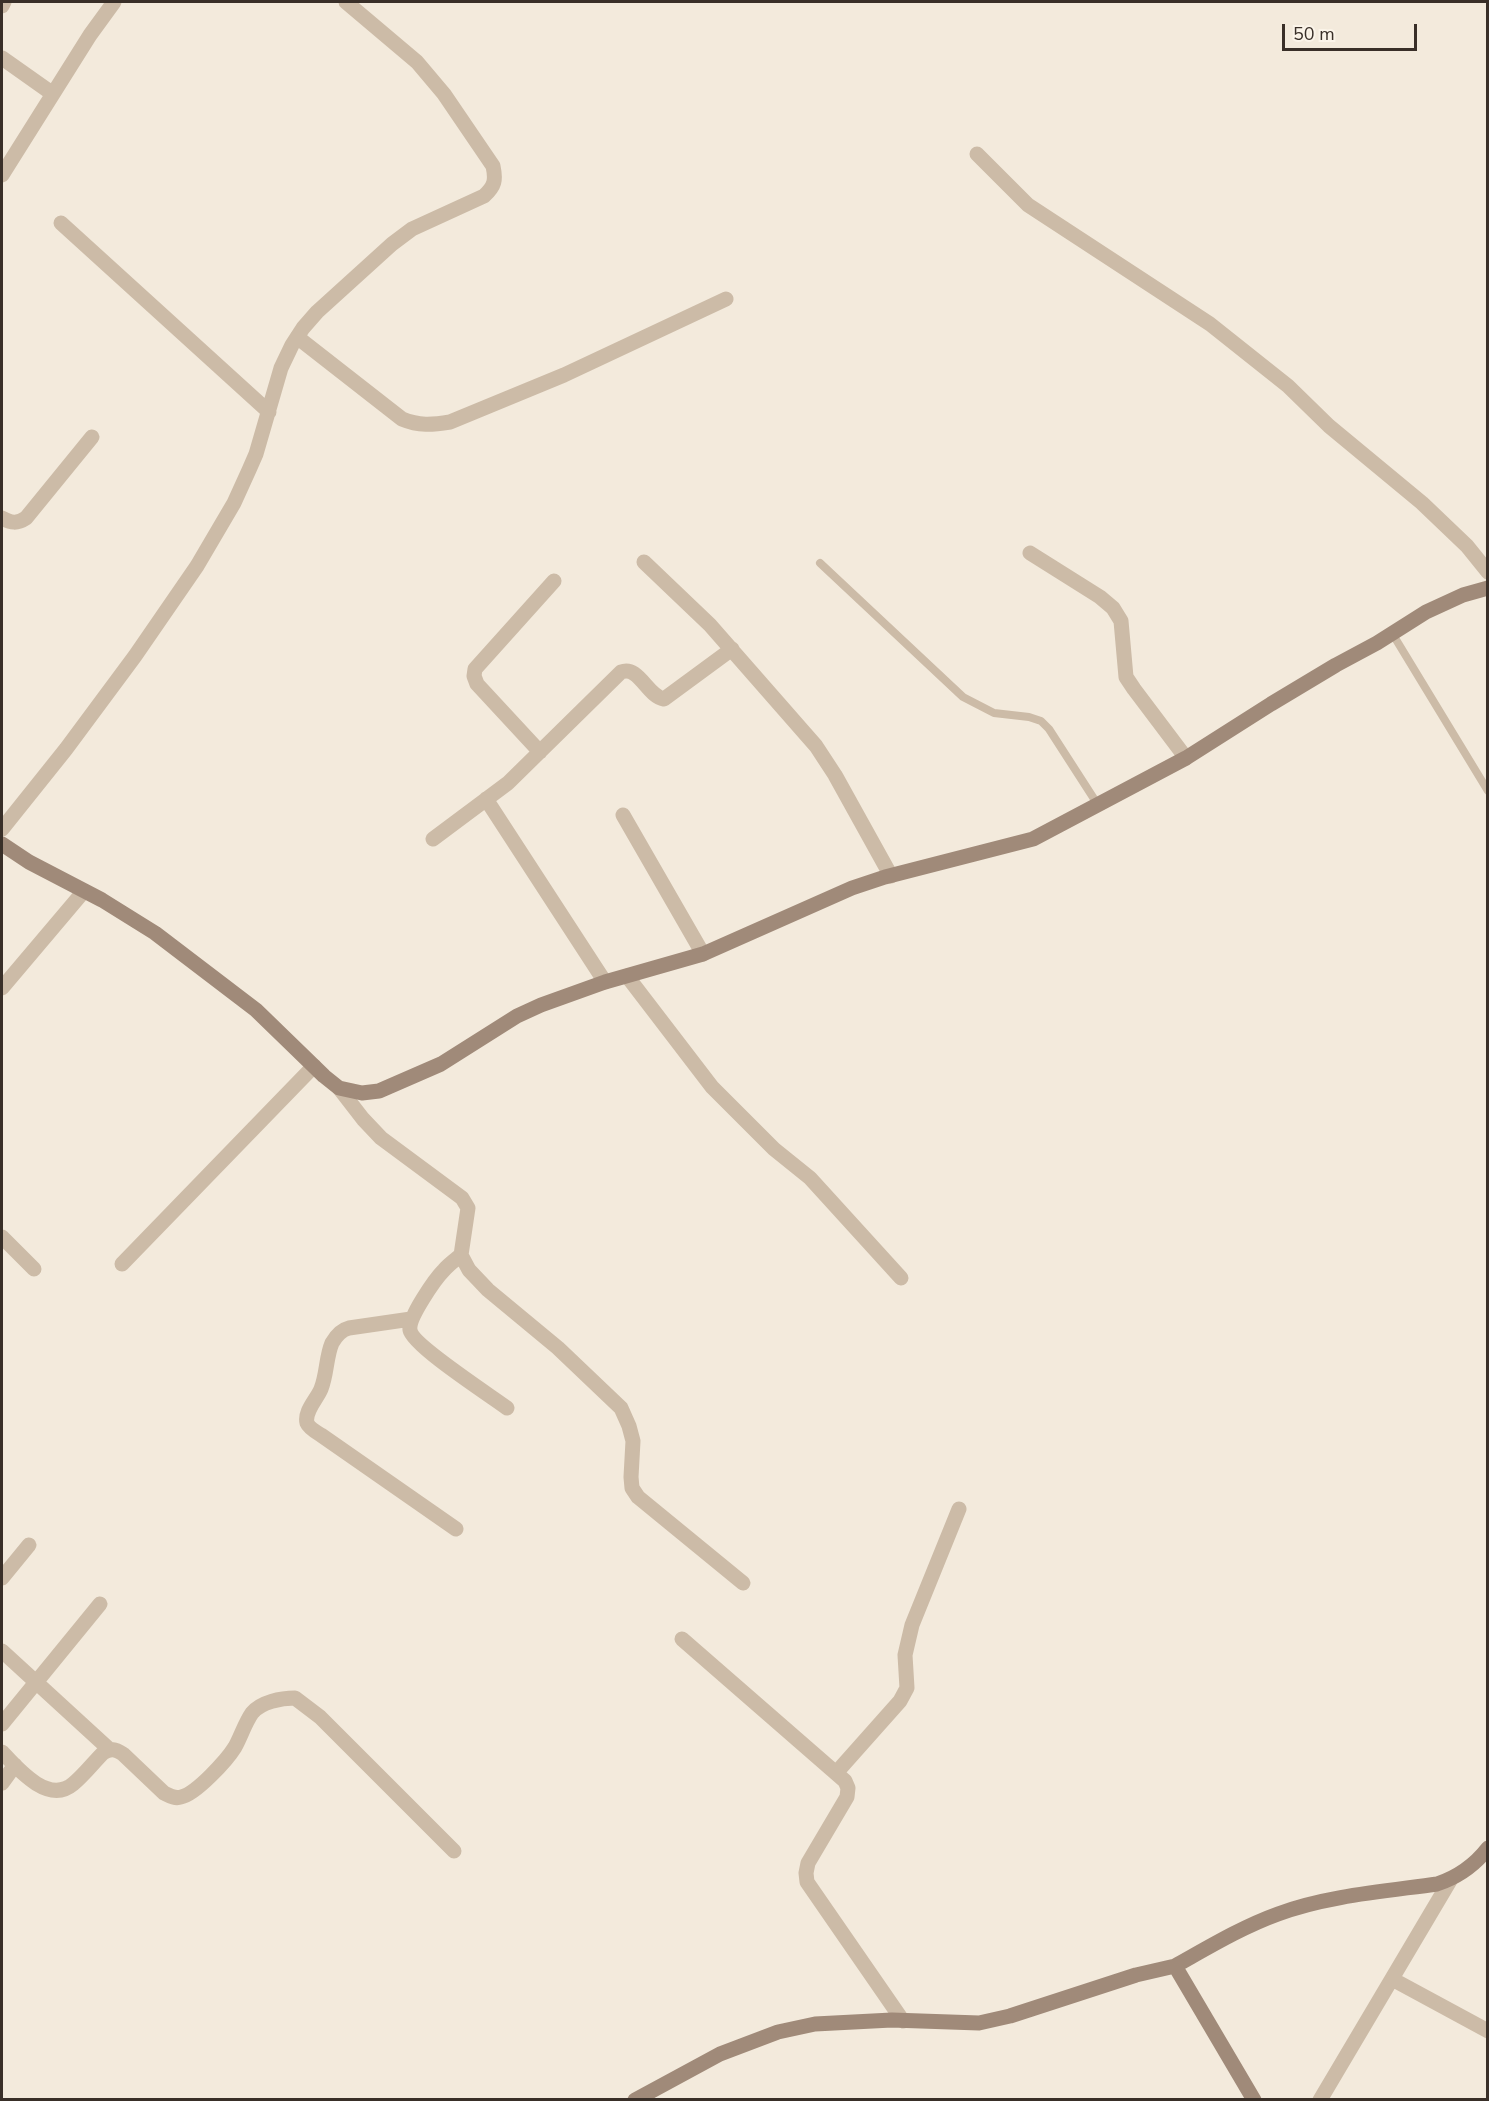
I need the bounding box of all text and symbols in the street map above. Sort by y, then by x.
scale bar [1285,12,1420,50]
text: 50 m [1293,22,1335,46]

